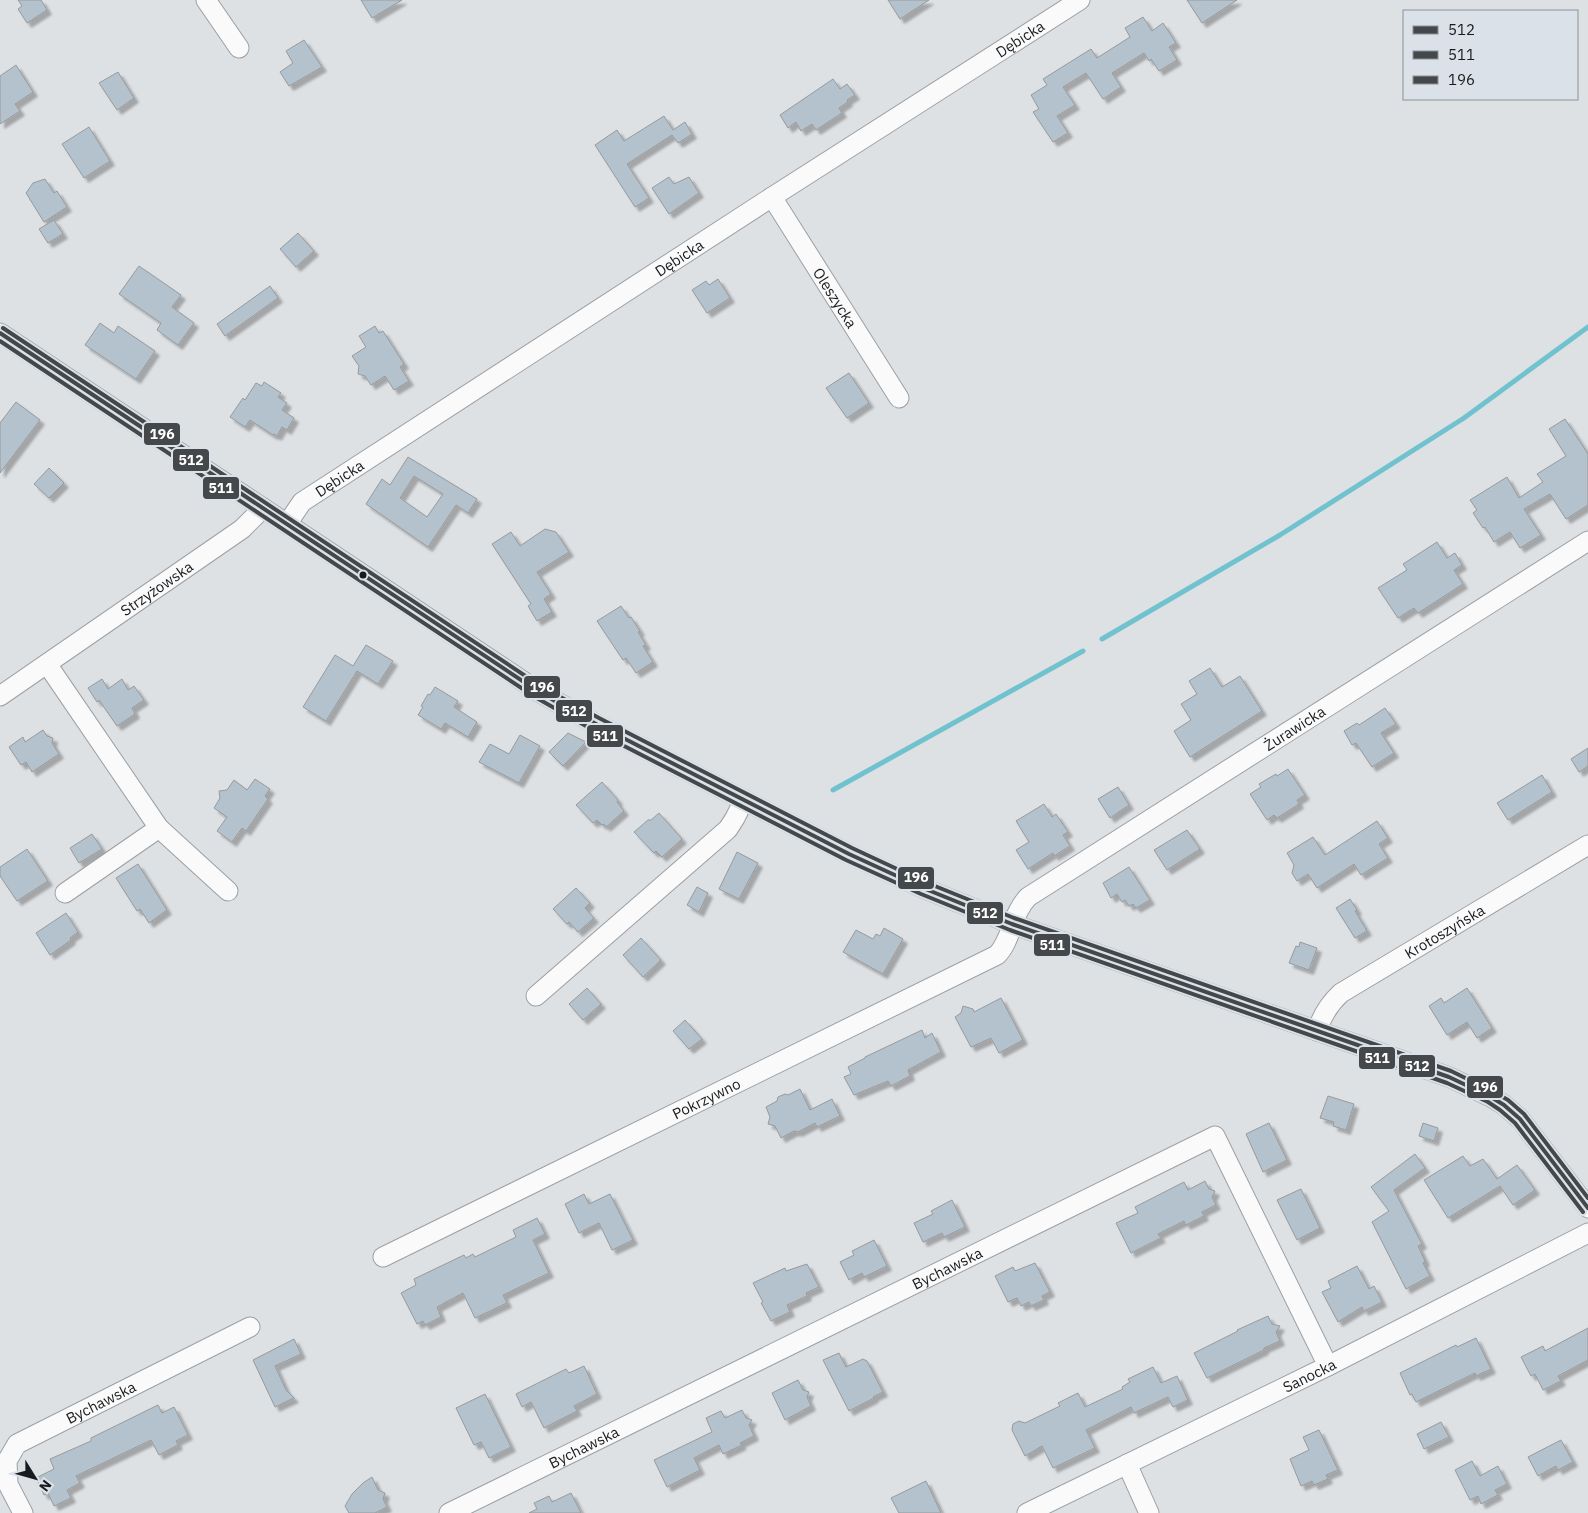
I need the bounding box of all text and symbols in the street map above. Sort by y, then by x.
legend [1403,10,1578,100]
street label: Dębicka [992,16,1048,61]
text: 512 [1448,20,1475,39]
text: 511 [1448,45,1475,64]
text: 196 [1448,70,1475,89]
street label: Dębicka [651,235,707,280]
street label: Oleszycka [809,264,862,331]
line badge: 196 [143,422,181,446]
text: 196 [149,425,175,443]
line badge: 512 [172,448,210,472]
text: 512 [178,451,204,469]
street label: Dębicka [311,455,367,501]
line badge: 511 [202,476,240,500]
text: 511 [208,479,234,497]
street label: Strzyżowska [117,556,196,620]
unlabelled marker [358,570,368,580]
line badge: 196 [523,675,561,699]
text: 196 [529,678,555,696]
line badge: 512 [555,699,593,723]
street label: Żurawicka [1260,701,1329,754]
text: 512 [561,702,587,720]
line badge: 511 [586,724,624,748]
text: 511 [592,727,618,745]
line badge: 196 [897,866,935,890]
text: 196 [903,868,929,886]
street label: Krotoszyńska [1401,900,1488,962]
line badge: 512 [966,901,1004,925]
text: 512 [972,904,998,922]
line badge: 511 [1033,933,1071,957]
text: 511 [1039,936,1065,954]
line badge: 511 [1358,1046,1396,1070]
text: 511 [1364,1049,1390,1067]
line badge: 512 [1398,1054,1436,1078]
text: 512 [1404,1057,1430,1075]
street label: Pokrzywno [669,1073,743,1123]
line badge: 196 [1466,1075,1504,1099]
text: 196 [1472,1078,1498,1096]
street label: Bychawska [909,1243,985,1293]
street label: Sanocka [1279,1354,1339,1396]
street label: Bychawska [63,1376,139,1427]
street label: Bychawska [545,1422,622,1472]
north arrow [10,1453,60,1503]
text: N [35,1476,56,1495]

